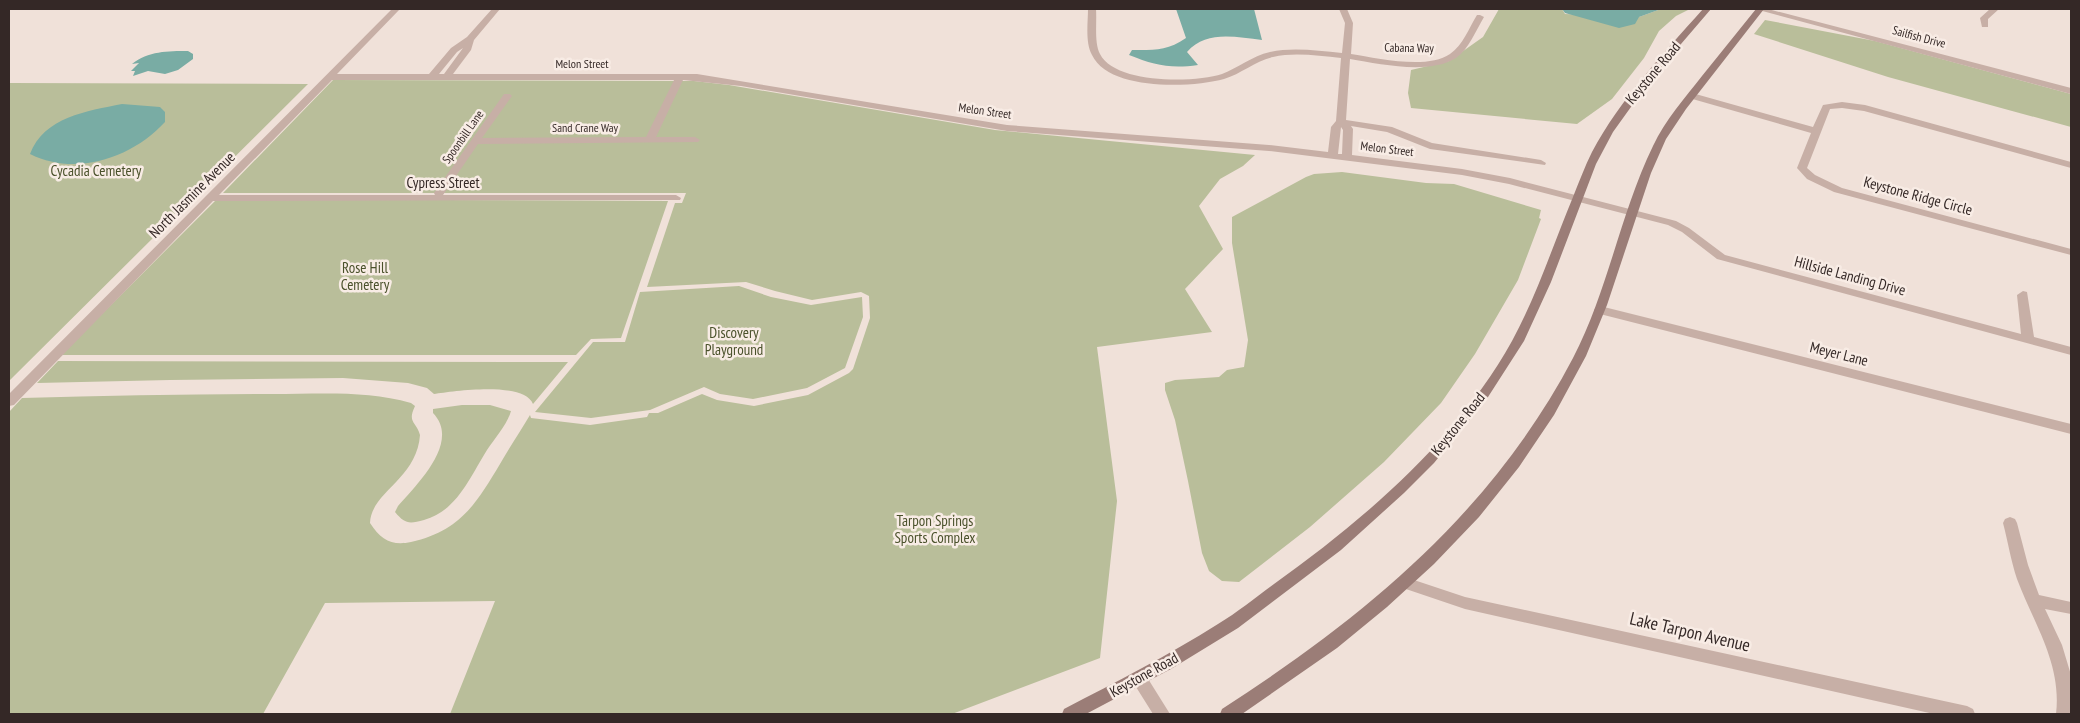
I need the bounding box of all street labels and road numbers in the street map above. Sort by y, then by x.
street label: Sailfish Drive [1891,22,1947,51]
street label: Keystone Road [1621,38,1684,108]
street label: Cabana Way [1384,40,1434,55]
street label: Melon Street [555,56,609,71]
street label: Melon Street [958,99,1013,122]
street label: Spoonbill Lane [439,107,486,166]
street label: Sand Crane Way [552,120,618,135]
street label: Melon Street [1360,138,1415,159]
street label: North Jasmine Avenue [145,148,239,242]
street label: Keystone Ridge Circle [1862,172,1975,219]
street label: Cypress Street [406,173,480,192]
street label: Hillside Landing Drive [1792,252,1908,299]
street label: Meyer Lane [1808,337,1870,370]
street label: Keystone Road [1426,388,1489,459]
street label: Lake Tarpon Avenue [1628,606,1753,657]
street label: Keystone Road [1106,648,1181,701]

